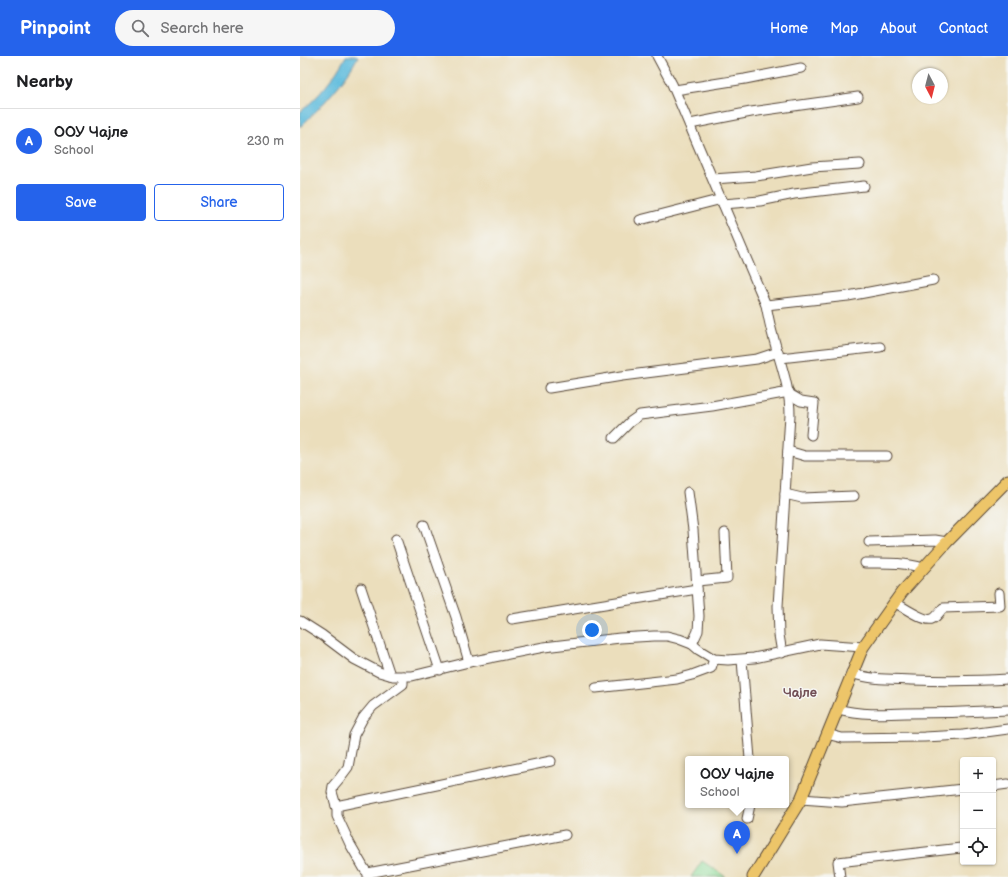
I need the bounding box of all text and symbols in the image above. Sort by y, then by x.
search box [115,10,395,46]
text: Pinpoint [20,17,91,40]
icon: search [129,17,151,39]
text: Search here [161,19,244,38]
text: Home [770,20,808,37]
text: Map [830,20,858,37]
text: About [880,20,917,37]
text: Contact [939,20,988,37]
north arrow [912,68,948,104]
text: Nearby [16,72,73,92]
text: ООУ Чајле [54,123,128,142]
text: A [25,133,33,149]
text: 230 m [247,133,284,149]
text: School [54,142,94,158]
button: Save [16,184,146,221]
button: Share [154,184,284,221]
your location [582,620,602,640]
district label: Чајле [783,685,817,701]
popup [685,756,789,808]
map controls [960,757,996,865]
button: + [960,757,996,793]
text: ООУ Чајле [700,765,774,784]
text: School [700,784,740,800]
button: − [960,793,996,829]
pin: A [724,821,750,854]
button: locate [960,829,996,865]

